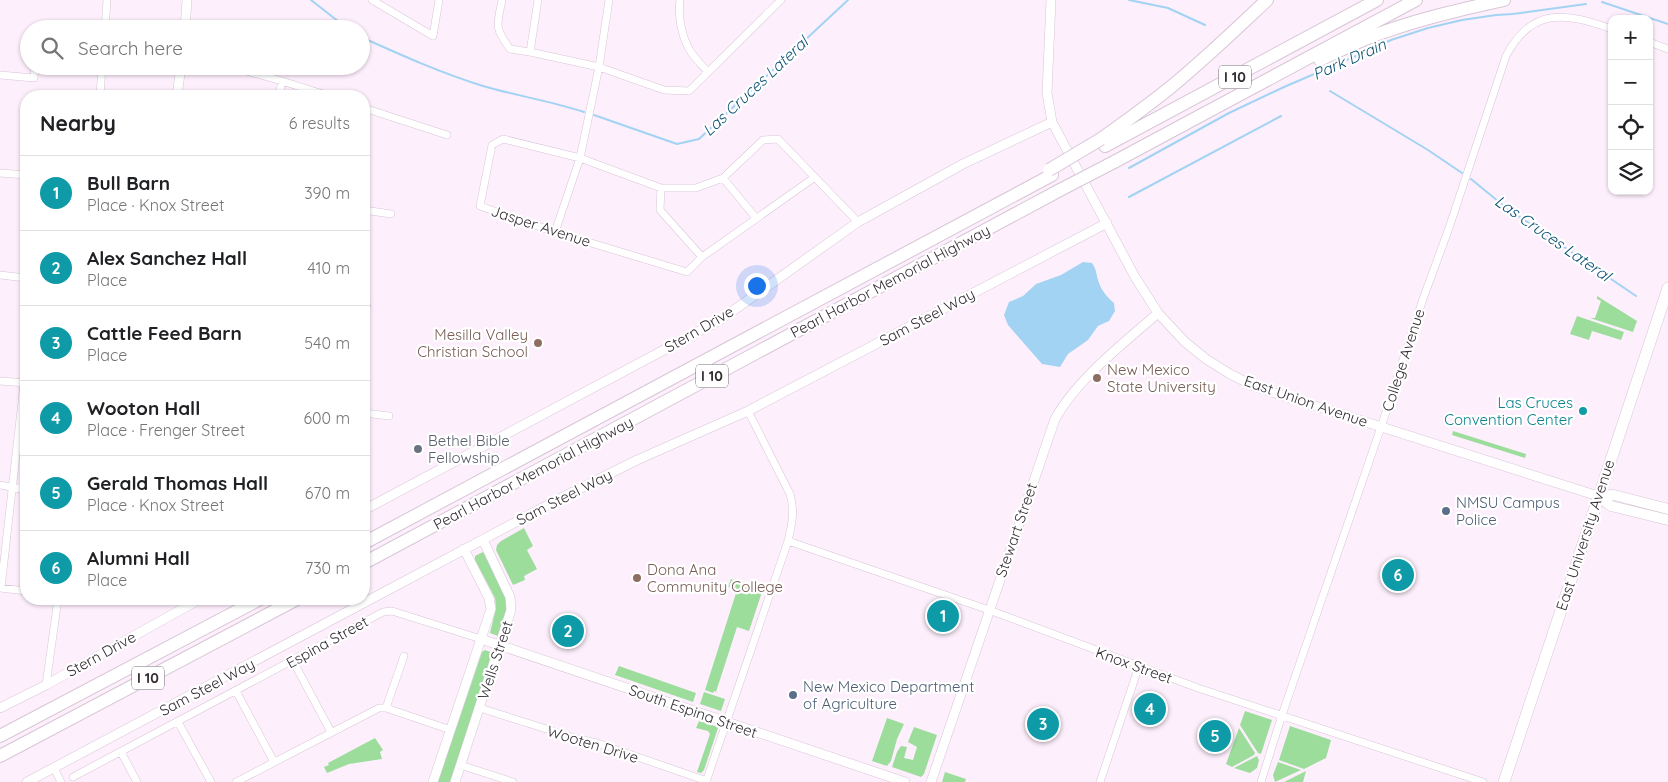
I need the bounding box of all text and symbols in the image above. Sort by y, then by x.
map controls [1608,15,1653,195]
button: + [1608,15,1653,60]
search box [20,20,370,75]
water label: Las Cruces Lateral [698,30,814,140]
icon: search [38,34,66,62]
water label: Park Drain [1309,34,1389,84]
text: Search here [78,36,183,60]
button: − [1608,60,1653,105]
road number: I 10 [1219,66,1251,88]
button: locate [1608,105,1653,150]
text: Nearby [40,110,116,136]
text: 6 results [289,113,350,133]
button: layers [1608,150,1653,195]
text: Bull Barn [87,171,170,195]
text: 1 [53,183,59,203]
text: 390 m [304,183,350,203]
water label: Las Cruces Lateral [1491,191,1617,287]
text: Place · Knox Street [87,195,224,215]
street label: Jasper Avenue [489,201,593,251]
street label: Pearl Harbor Memorial Highway [787,220,993,342]
text: Alex Sanchez Hall [87,246,247,270]
text: 2 [51,258,61,278]
text: 410 m [307,258,350,278]
text: Place [87,270,127,290]
your location [744,273,770,299]
street label: Sam Steel Way [876,284,978,350]
street label: Stern Drive [661,302,737,356]
street label: College Avenue [1377,306,1429,414]
text: Cattle Feed Barn [87,321,242,345]
place label: Mesilla Valley Christian School [417,325,528,361]
text: 3 [52,333,60,353]
text: 540 m [304,333,350,353]
marker: Mesilla Valley Christian School [532,337,544,349]
text: Place [87,345,127,365]
place label: New Mexico State University [1107,360,1216,396]
road number: I 10 [696,364,728,388]
street label: East Union Avenue [1242,371,1370,431]
marker: New Mexico State University [1091,372,1103,384]
place label: Las Cruces Convention Center [1444,393,1573,429]
text: Wooton Hall [87,396,200,420]
marker: Las Cruces Convention Center [1577,405,1589,417]
text: 4 [51,408,61,428]
text: 600 m [303,408,350,428]
street label: Pearl Harbor Memorial Highway [430,412,636,534]
text: Place · Frenger Street [87,420,245,440]
place label: Bethel Bible Fellowship [428,431,510,467]
marker: Bethel Bible Fellowship [412,443,424,455]
street label: East University Avenue [1552,457,1618,613]
street label: Sam Steel Way [513,465,615,529]
text: Gerald Thomas Hall [87,471,268,495]
street label: Stewart Street [991,480,1041,580]
text: 5 [51,483,61,503]
text: 670 m [305,483,350,503]
place label: NMSU Campus Police [1456,493,1560,529]
text: Place · Knox Street [87,495,224,515]
marker: NMSU Campus Police [1440,505,1452,517]
text: Alumni Hall [87,546,190,570]
pin: 6 [1382,556,1414,594]
text: 6 [52,558,60,578]
text: 730 m [305,558,350,578]
place label: Dona Ana Community College [647,560,783,596]
text: Place [87,570,127,590]
marker: Dona Ana Community College [631,572,643,584]
pin: 1 [927,597,959,635]
street label: Espina Street [283,612,371,672]
pin: 2 [552,612,584,650]
street label: Wells Street [473,618,517,702]
street label: Stern Drive [63,627,139,681]
street label: Knox Street [1093,642,1175,688]
street label: Sam Steel Way [156,654,258,720]
road number: I 10 [132,666,164,690]
place label: New Mexico Department of Agriculture [803,677,974,713]
street label: South Espina Street [626,680,760,742]
marker: New Mexico Department of Agriculture [787,689,799,701]
pin: 4 [1134,690,1166,728]
pin: 3 [1027,705,1059,743]
pin: 5 [1199,717,1231,755]
street label: Wooten Drive [545,721,641,767]

